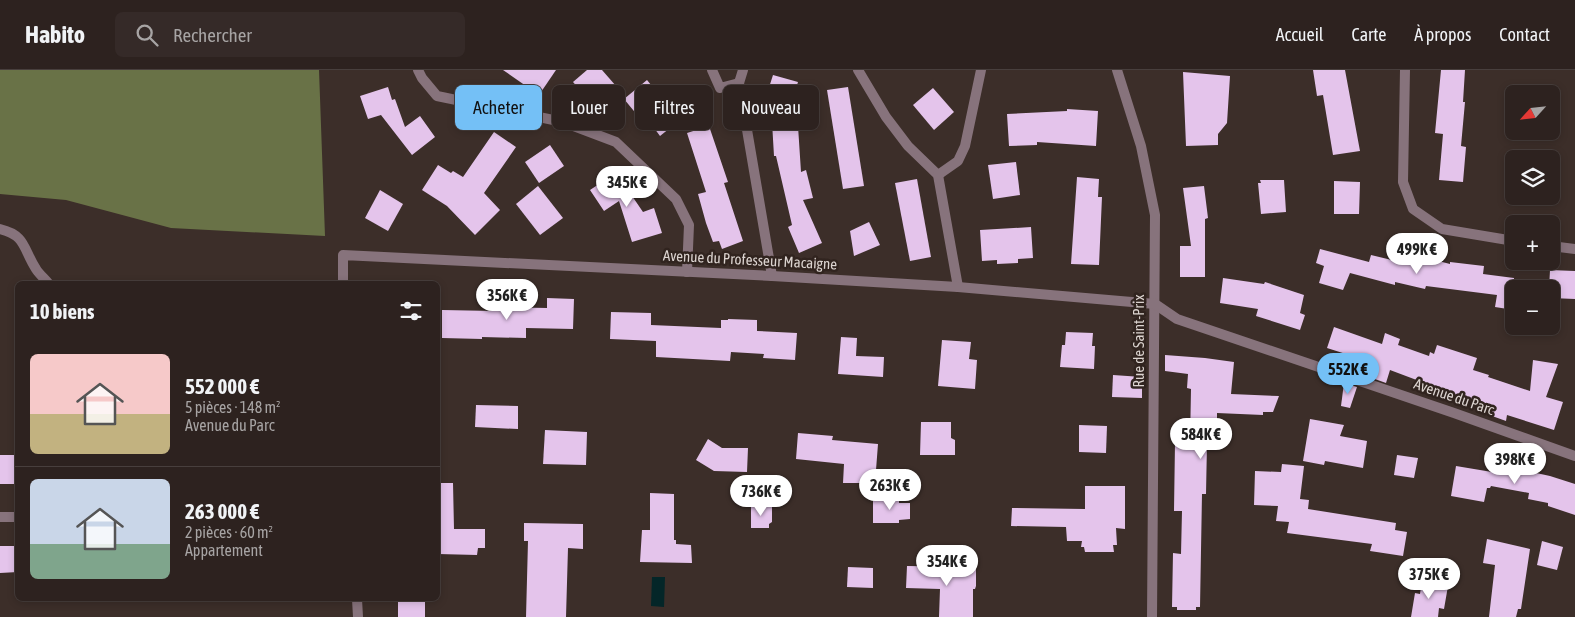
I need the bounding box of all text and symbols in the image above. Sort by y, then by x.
search box [115,12,465,57]
text: Habito [25,21,85,48]
icon: search [133,21,161,49]
text: Rechercher [173,24,252,46]
text: Accueil [1276,24,1324,45]
text: Carte [1352,24,1386,45]
text: À propos [1414,24,1471,45]
text: Contact [1499,24,1550,45]
chip: Acheter [455,85,542,130]
chip: Louer [552,85,625,130]
chip: Filtres [635,85,713,130]
chip: Nouveau [723,85,819,130]
north arrow [1505,85,1560,140]
map controls [1505,85,1560,335]
button: layers [1505,150,1560,205]
pin: 345K € [586,166,668,208]
text: 345K € [607,173,647,191]
button: + [1505,215,1560,270]
pin: 499K € [1376,232,1458,275]
text: 499K € [1397,240,1437,258]
street label: Avenue du Professeur Macaigne [662,246,838,273]
pin: 356K € [466,278,548,321]
button: − [1505,280,1560,335]
text: 356K € [487,286,527,304]
street label: Rue de Saint-Prix [1130,295,1147,387]
icon: filters [397,297,425,325]
text: 10 biens [30,299,95,323]
pin: 552K € [1307,352,1389,395]
text: 552K € [1328,360,1368,378]
icon: home [70,374,130,434]
text: 552 000 € [185,374,259,398]
street label: Avenue du Parc [1412,375,1497,418]
text: 5 pièces · 148 m² [185,398,281,416]
text: Avenue du Parc [185,416,275,434]
pin: 584K € [1160,418,1242,460]
text: 584K € [1181,425,1221,443]
pin: 398K € [1474,442,1556,485]
text: 398K € [1495,450,1535,468]
pin: 263K € [849,468,931,511]
pin: 736K € [720,474,802,517]
text: 263K € [870,476,910,494]
text: 736K € [741,482,781,500]
icon: home [70,499,130,559]
text: 263 000 € [185,499,259,523]
text: 2 pièces · 60 m² [185,523,273,541]
text: Appartement [185,541,263,559]
pin: 354K € [906,544,988,587]
text: 354K € [927,552,967,570]
pin: 375K € [1388,558,1470,600]
text: 375K € [1409,565,1449,583]

